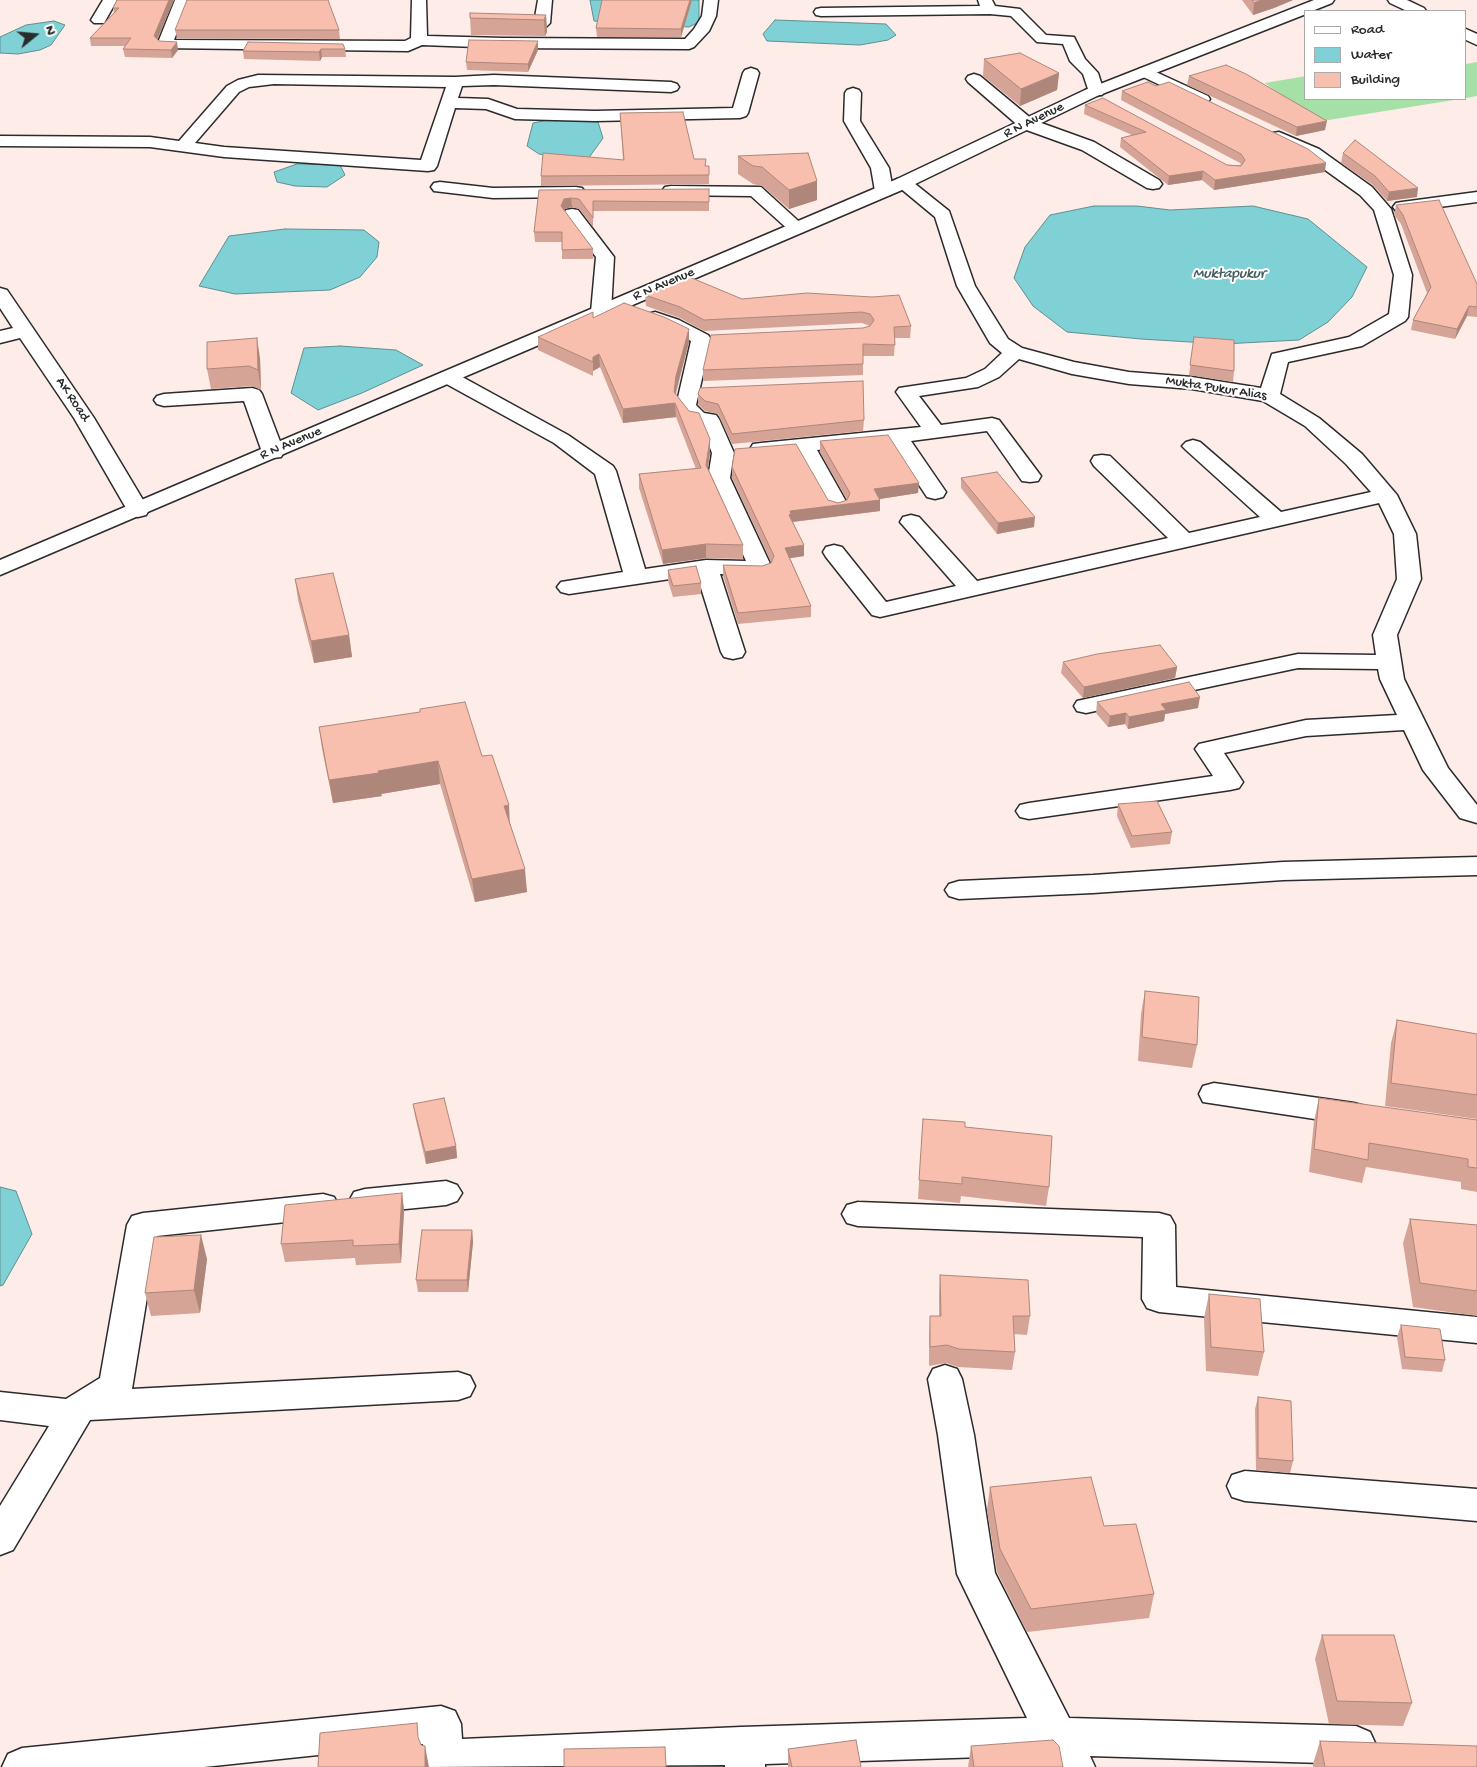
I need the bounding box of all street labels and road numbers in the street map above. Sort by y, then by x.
street label: R N Avenue [1001,99,1067,143]
street label: R N Avenue [631,265,697,305]
street label: Mukta Pukur Alias [1164,373,1268,405]
street label: AK Road [51,375,93,425]
street label: R N Avenue [258,424,324,464]

